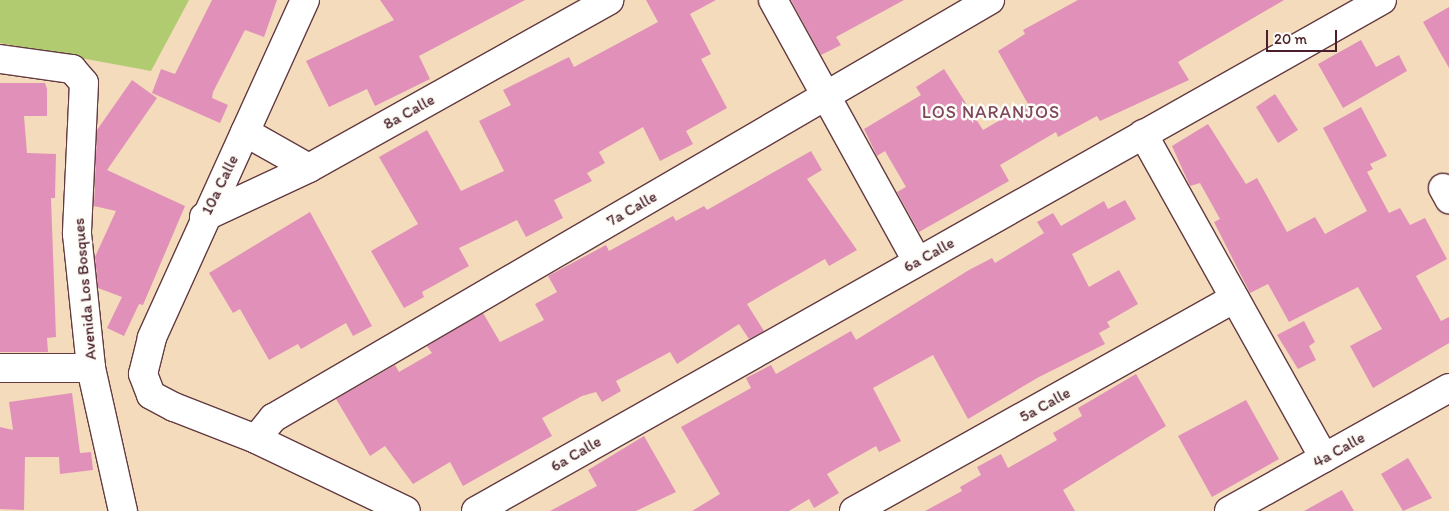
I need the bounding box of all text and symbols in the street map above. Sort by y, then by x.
scale bar [1269,20,1340,52]
text: 20 m [1274,30,1307,48]
street label: 8a Calle [380,90,438,134]
district label: LOS NARANJOS [920,101,1062,123]
street label: 10a Calle [197,152,243,218]
street label: 7a Calle [603,187,661,231]
street label: Avenida Los Bosques [69,217,101,361]
street label: 6a Calle [900,233,958,277]
street label: 5a Calle [1016,383,1074,427]
street label: 4a Calle [1309,428,1369,472]
street label: 6a Calle [547,432,605,476]

